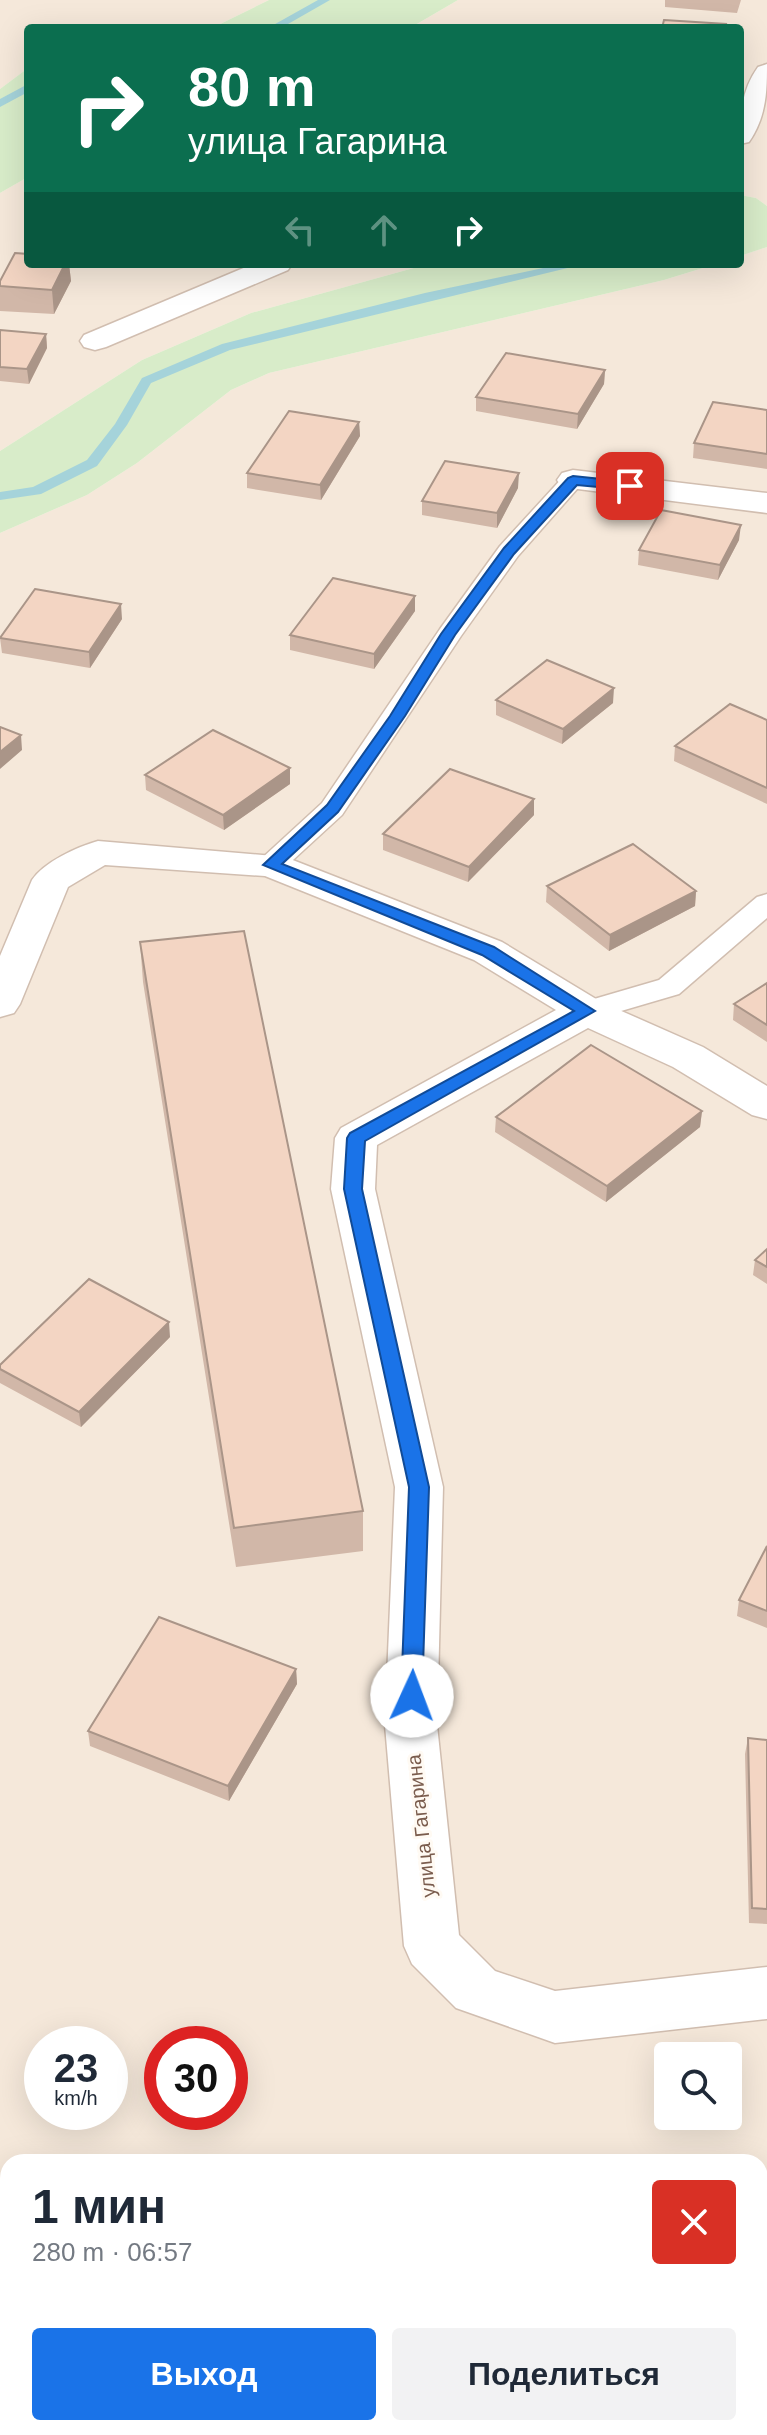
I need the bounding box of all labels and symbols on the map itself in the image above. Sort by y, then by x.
pin [596,452,664,520]
position arrow [370,1654,454,1738]
street label: улица Гагарина [402,1752,439,1899]
speed limit sign: 30 [144,2026,248,2130]

